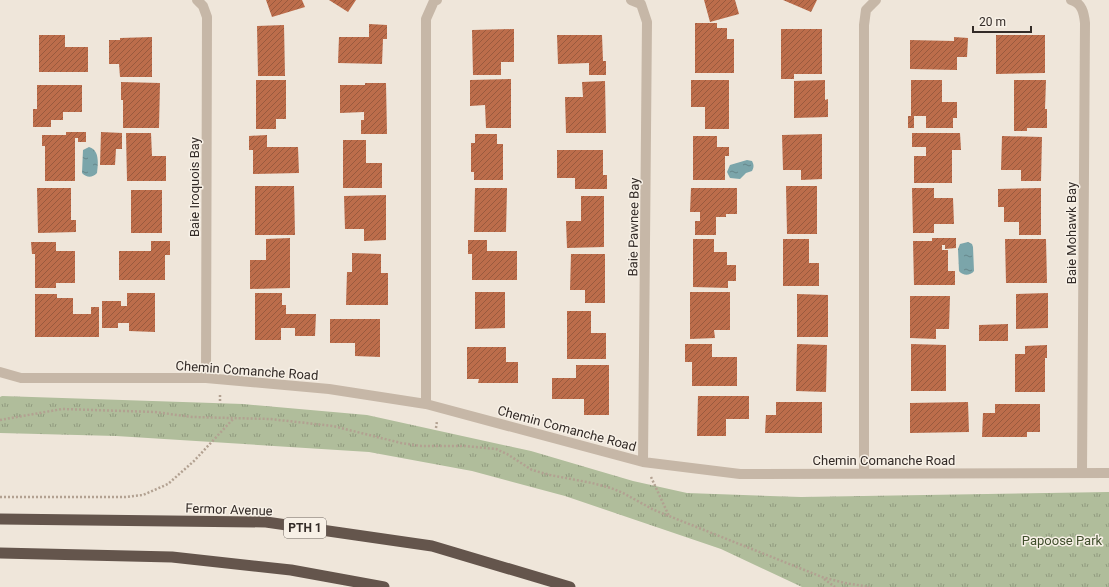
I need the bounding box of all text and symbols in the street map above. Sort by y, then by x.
scale bar [973,8,1031,34]
text: 20 m [979,15,1006,29]
street label: Baie Iroquois Bay [187,137,202,237]
street label: Baie Pawnee Bay [625,177,642,277]
street label: Baie Mohawk Bay [1064,182,1079,284]
street label: Chemin Comanche Road [175,358,319,383]
street label: Chemin Comanche Road [496,403,638,454]
street label: Chemin Comanche Road [813,453,955,468]
street label: Fermor Avenue [185,500,273,519]
road number: PTH 1 [284,518,326,538]
park label: Papoose Park [1022,533,1103,548]

